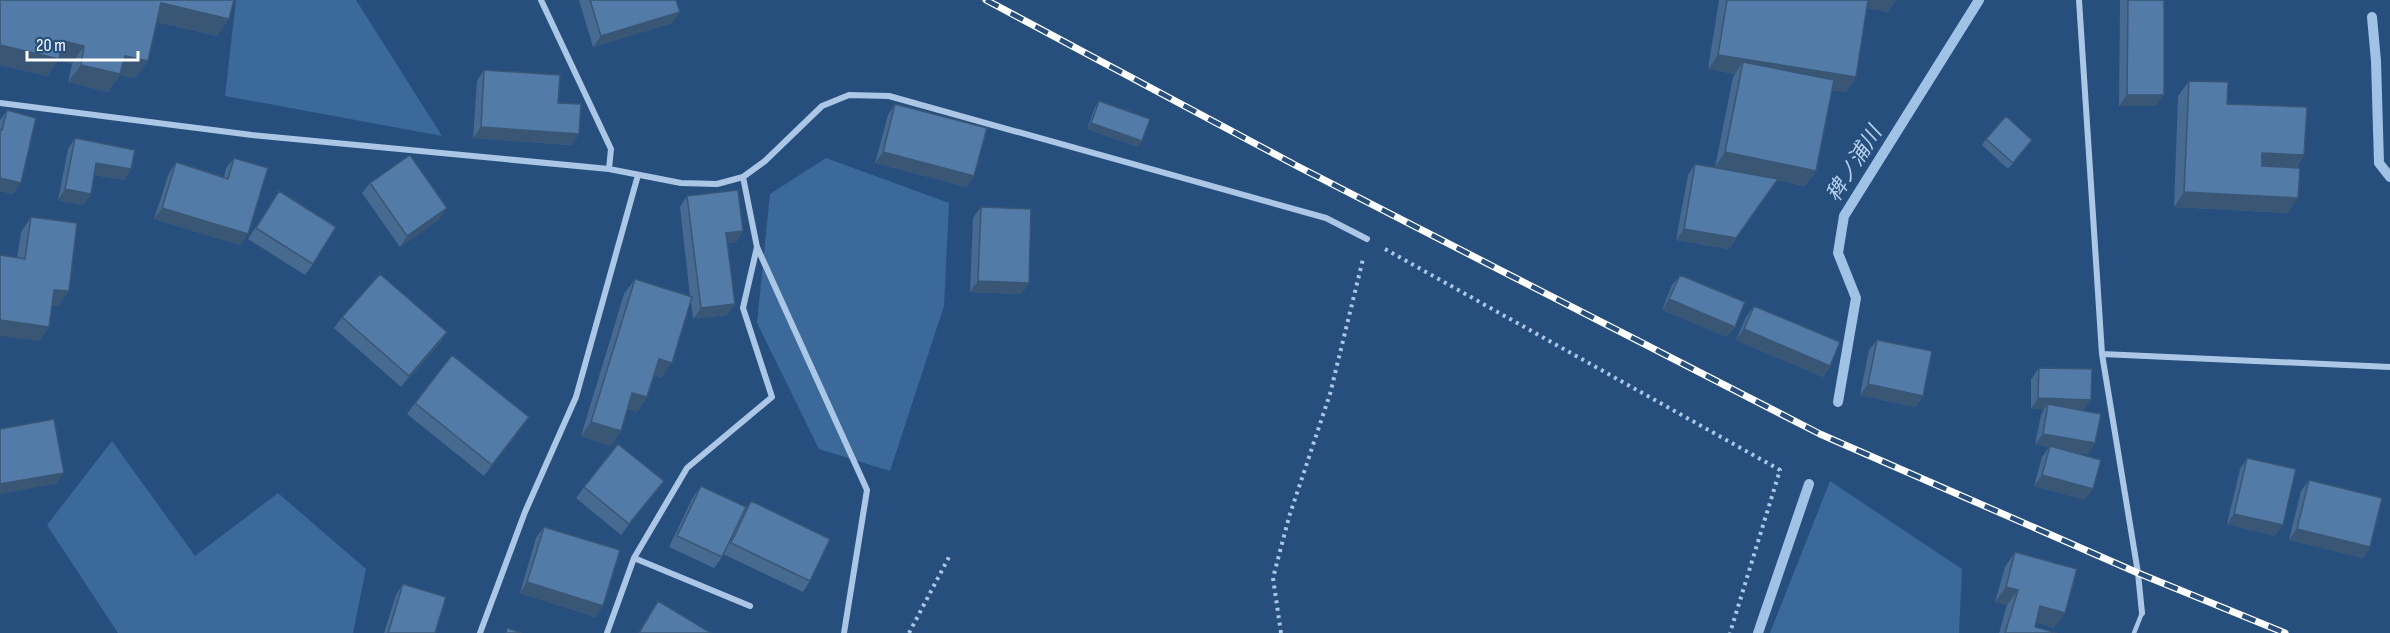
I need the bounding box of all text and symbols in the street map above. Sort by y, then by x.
scale bar [27,24,138,62]
text: 20 m [36,35,66,56]
water label: 稗ノ浦川 [1821,120,1888,206]

